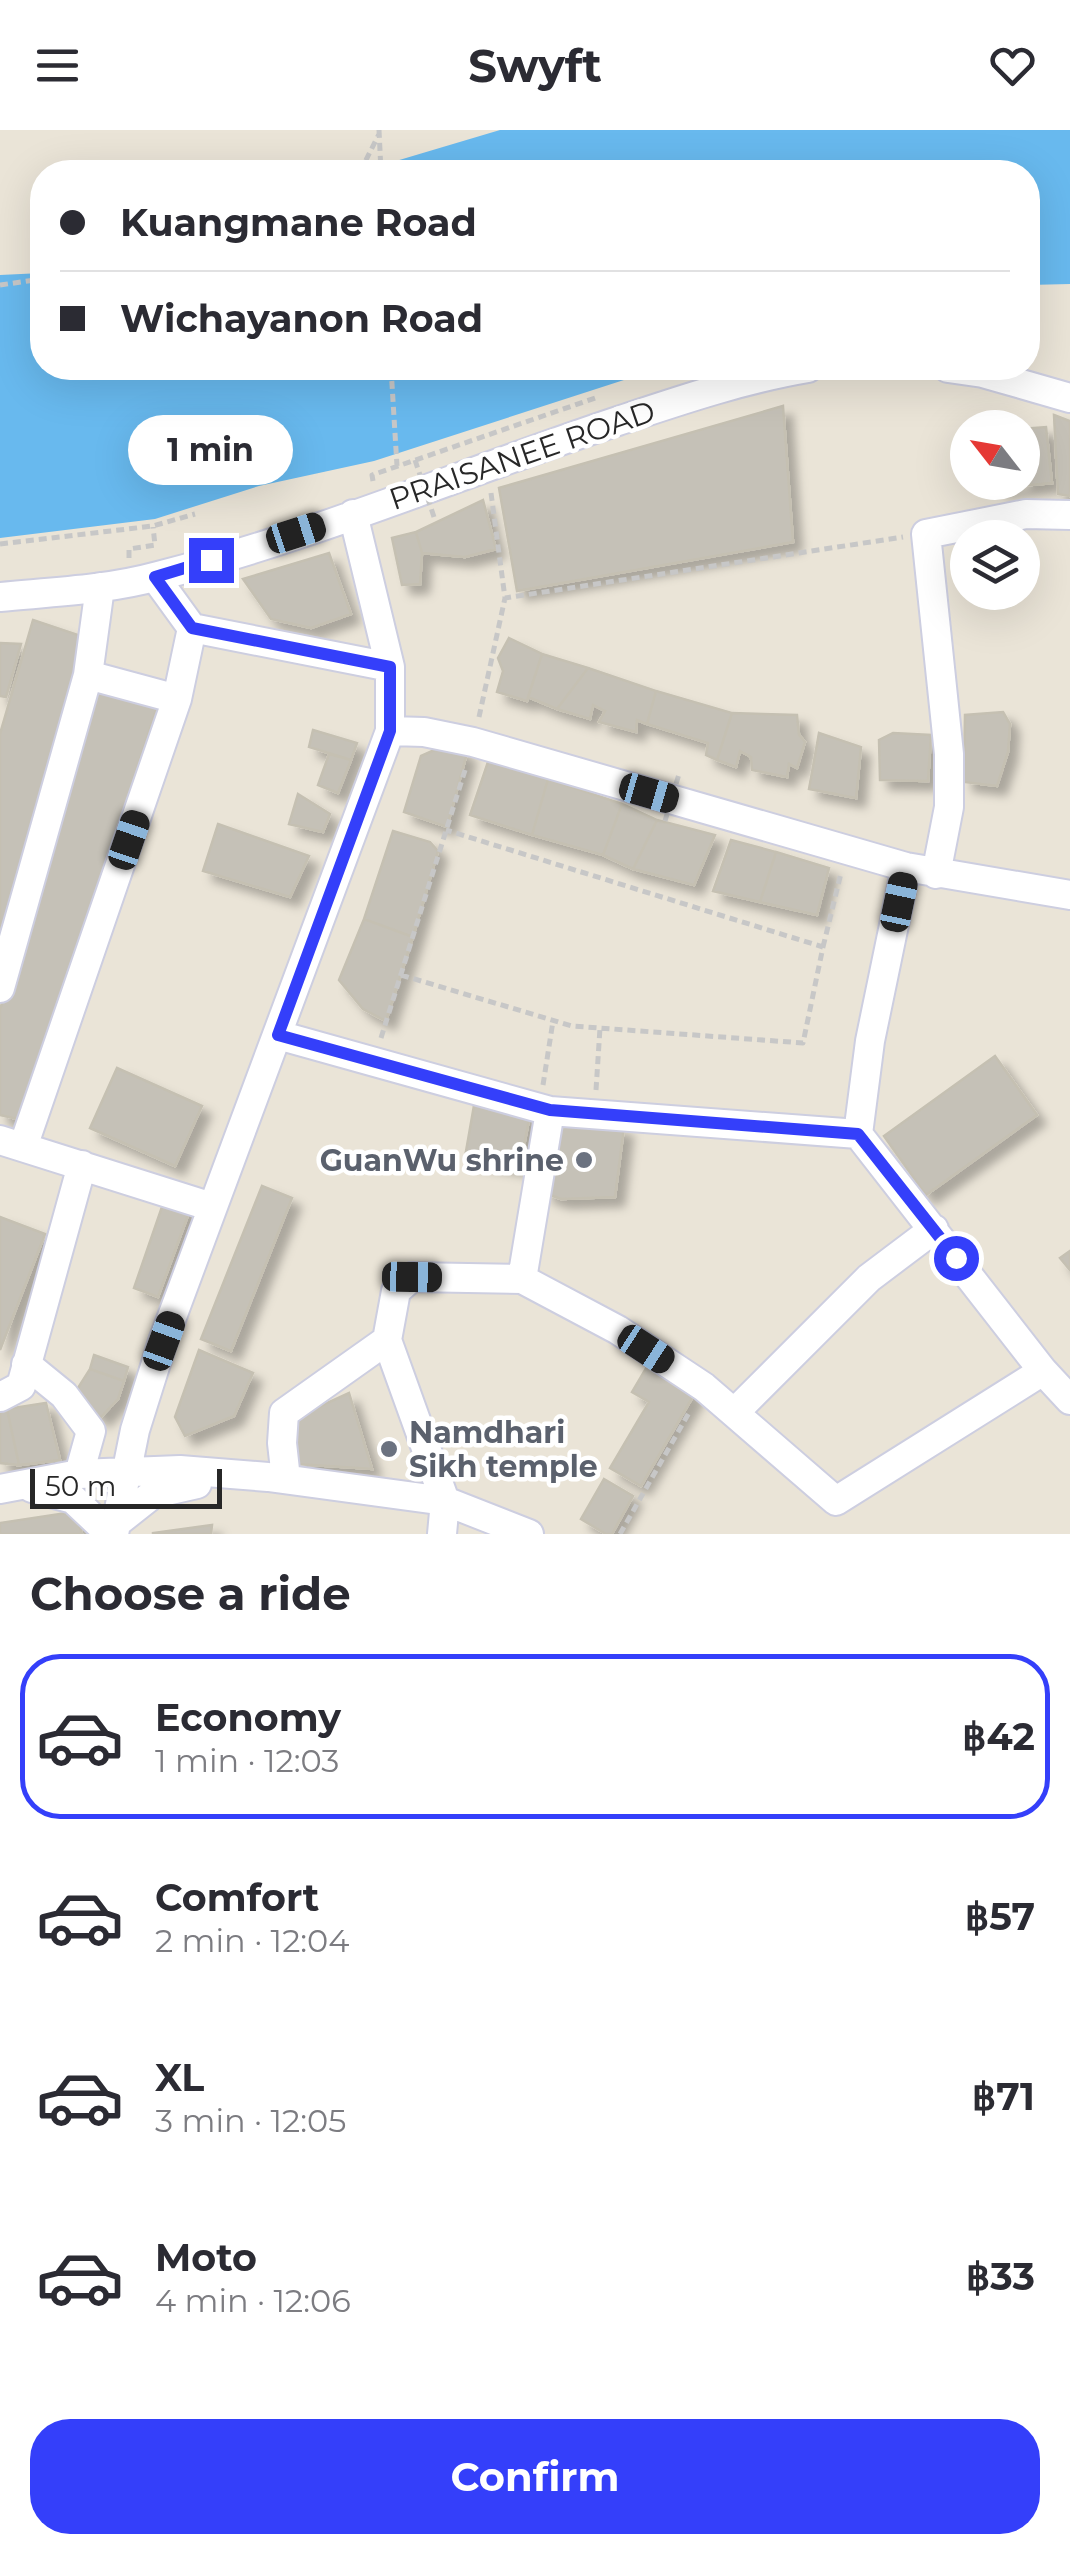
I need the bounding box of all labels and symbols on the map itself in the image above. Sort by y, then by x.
street label: PRAISANEE ROAD [384,392,660,518]
north arrow [950,410,1040,500]
callout: 1 min [128,415,294,485]
car [263,509,329,557]
route end [189,538,234,583]
car [616,770,682,816]
car [105,807,153,873]
car [878,870,920,934]
place label: GuanWu shrine [320,1142,564,1179]
marker: GuanWu shrine [573,1149,595,1171]
route start [934,1236,979,1281]
car [382,1261,442,1293]
car [140,1308,188,1374]
car [613,1320,679,1378]
place label: Namdhari Sikh temple [409,1414,598,1485]
marker: Namdhari Sikh temple [378,1438,400,1460]
scale bar [30,1464,222,1508]

